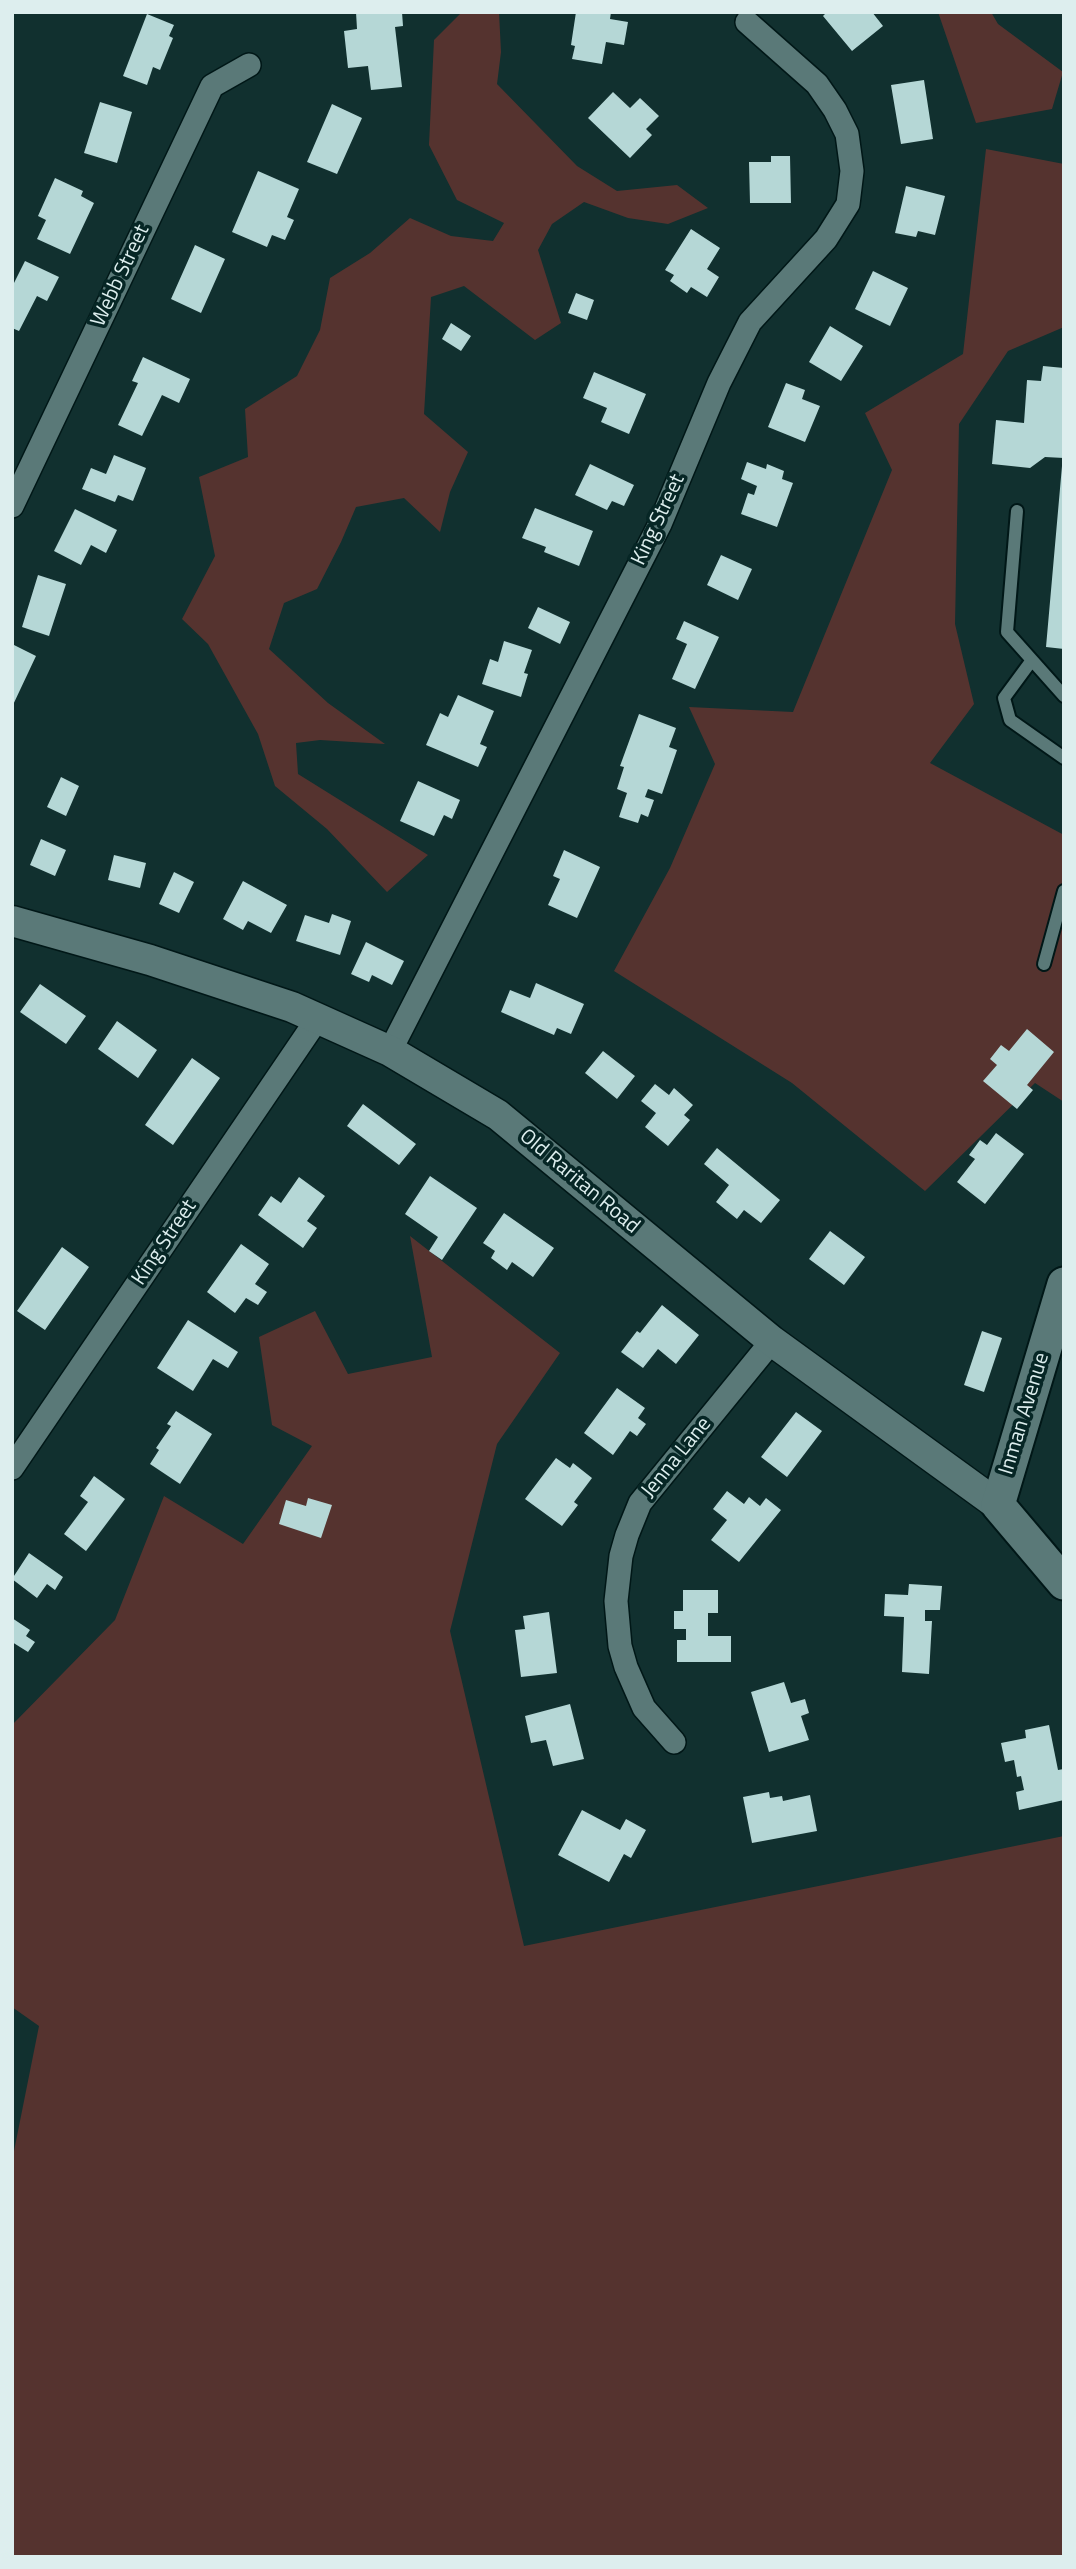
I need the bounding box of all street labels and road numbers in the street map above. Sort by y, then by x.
street label: Webb Street [86,221,156,331]
street label: King Street [627,471,691,569]
street label: Old Raritan Road [514,1124,644,1240]
street label: King Street [127,1196,203,1290]
street label: Inman Avenue [995,1350,1055,1478]
street label: Jenna Lane [637,1412,717,1504]

